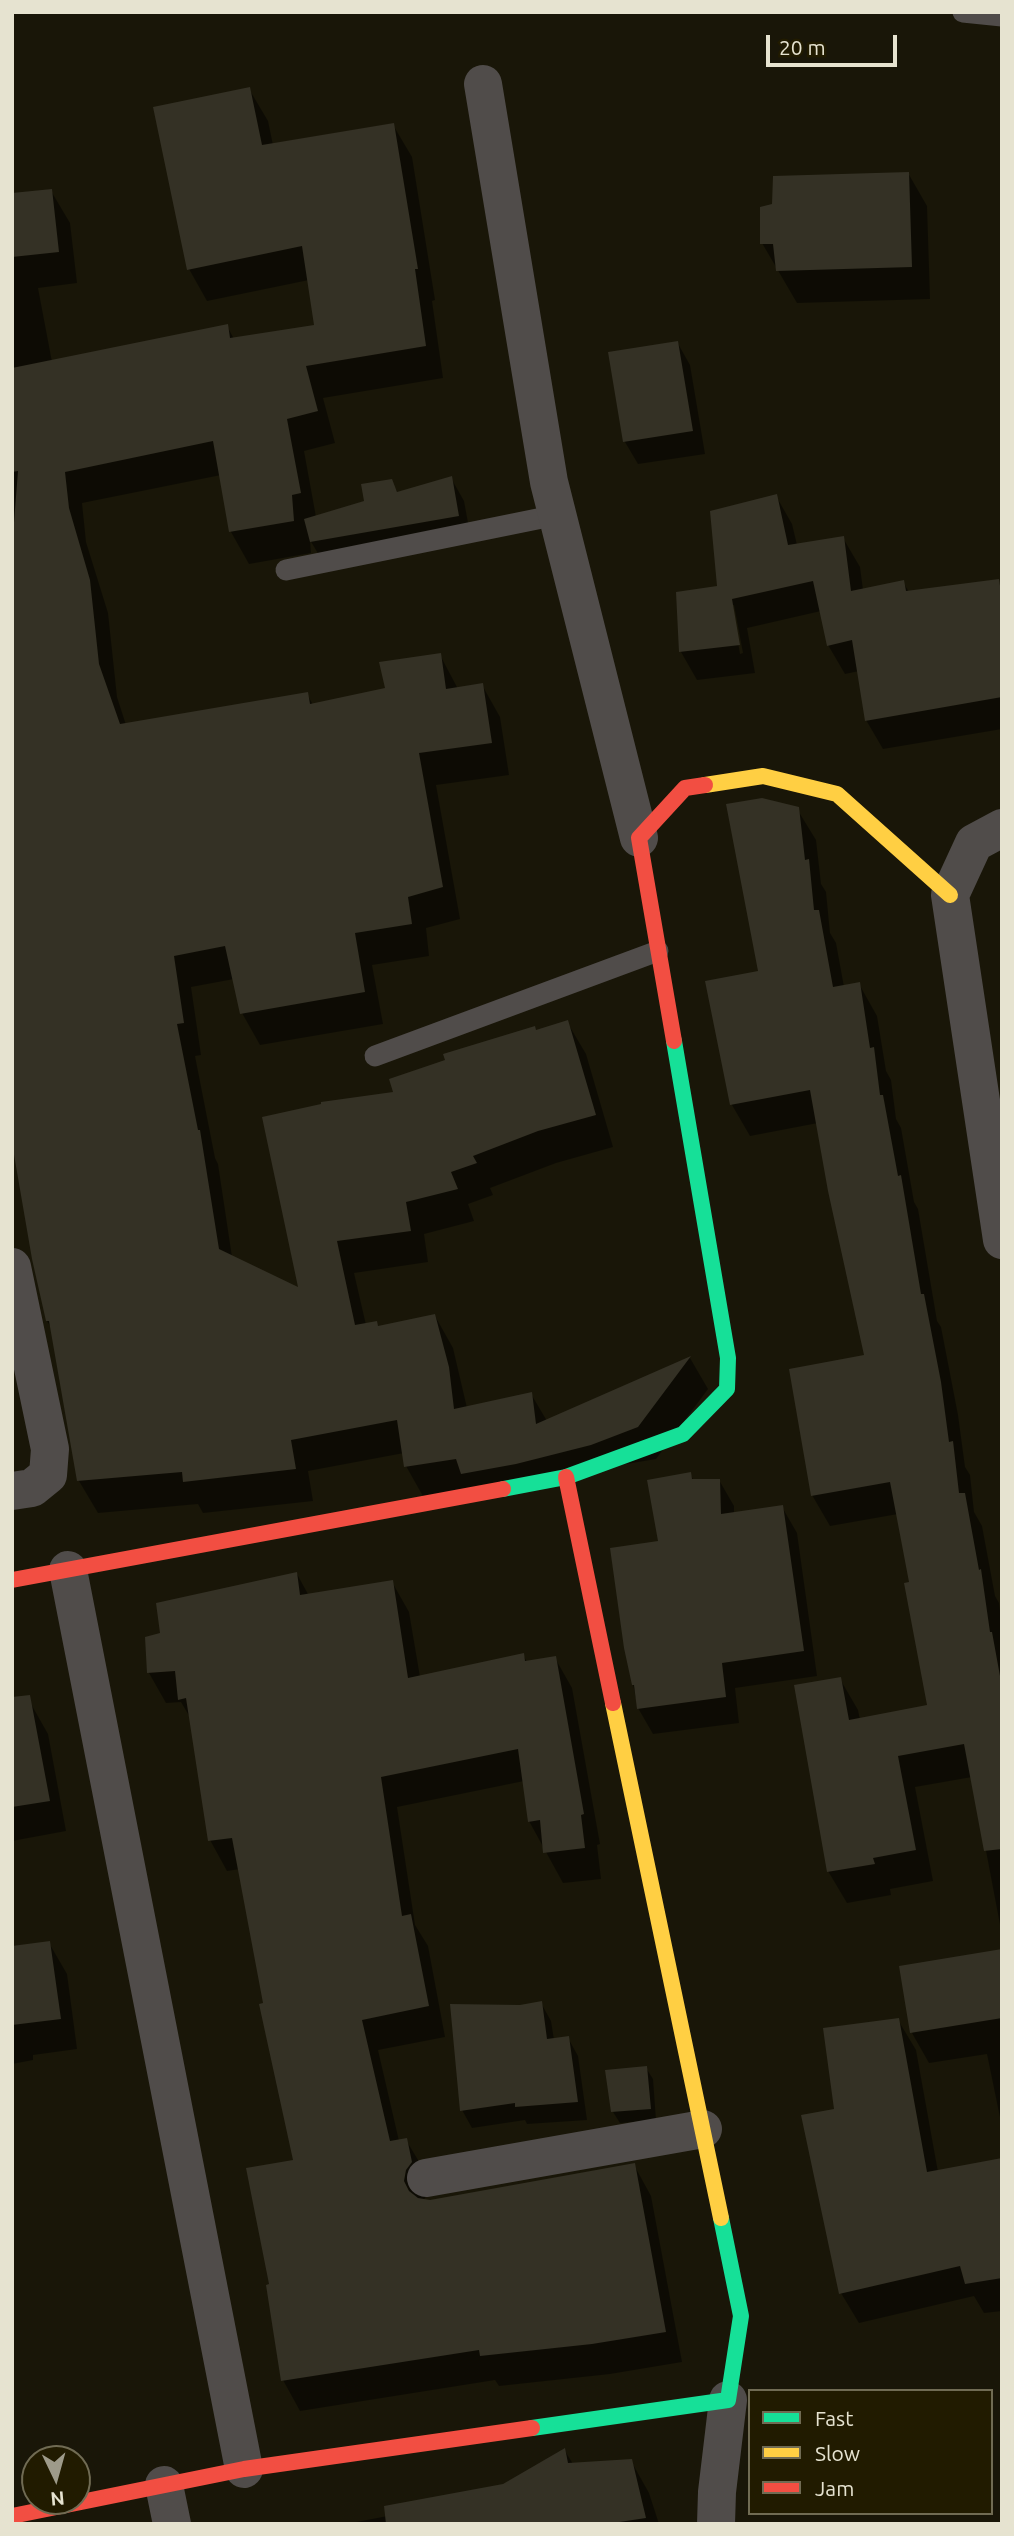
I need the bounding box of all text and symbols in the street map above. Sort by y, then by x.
scale bar [769,21,900,65]
text: 20 m [779,35,826,59]
legend [748,2389,993,2515]
text: Fast [815,2406,853,2430]
text: Slow [815,2441,860,2465]
north arrow [21,2445,91,2515]
text: Jam [815,2476,854,2500]
text: N [50,2487,66,2511]

